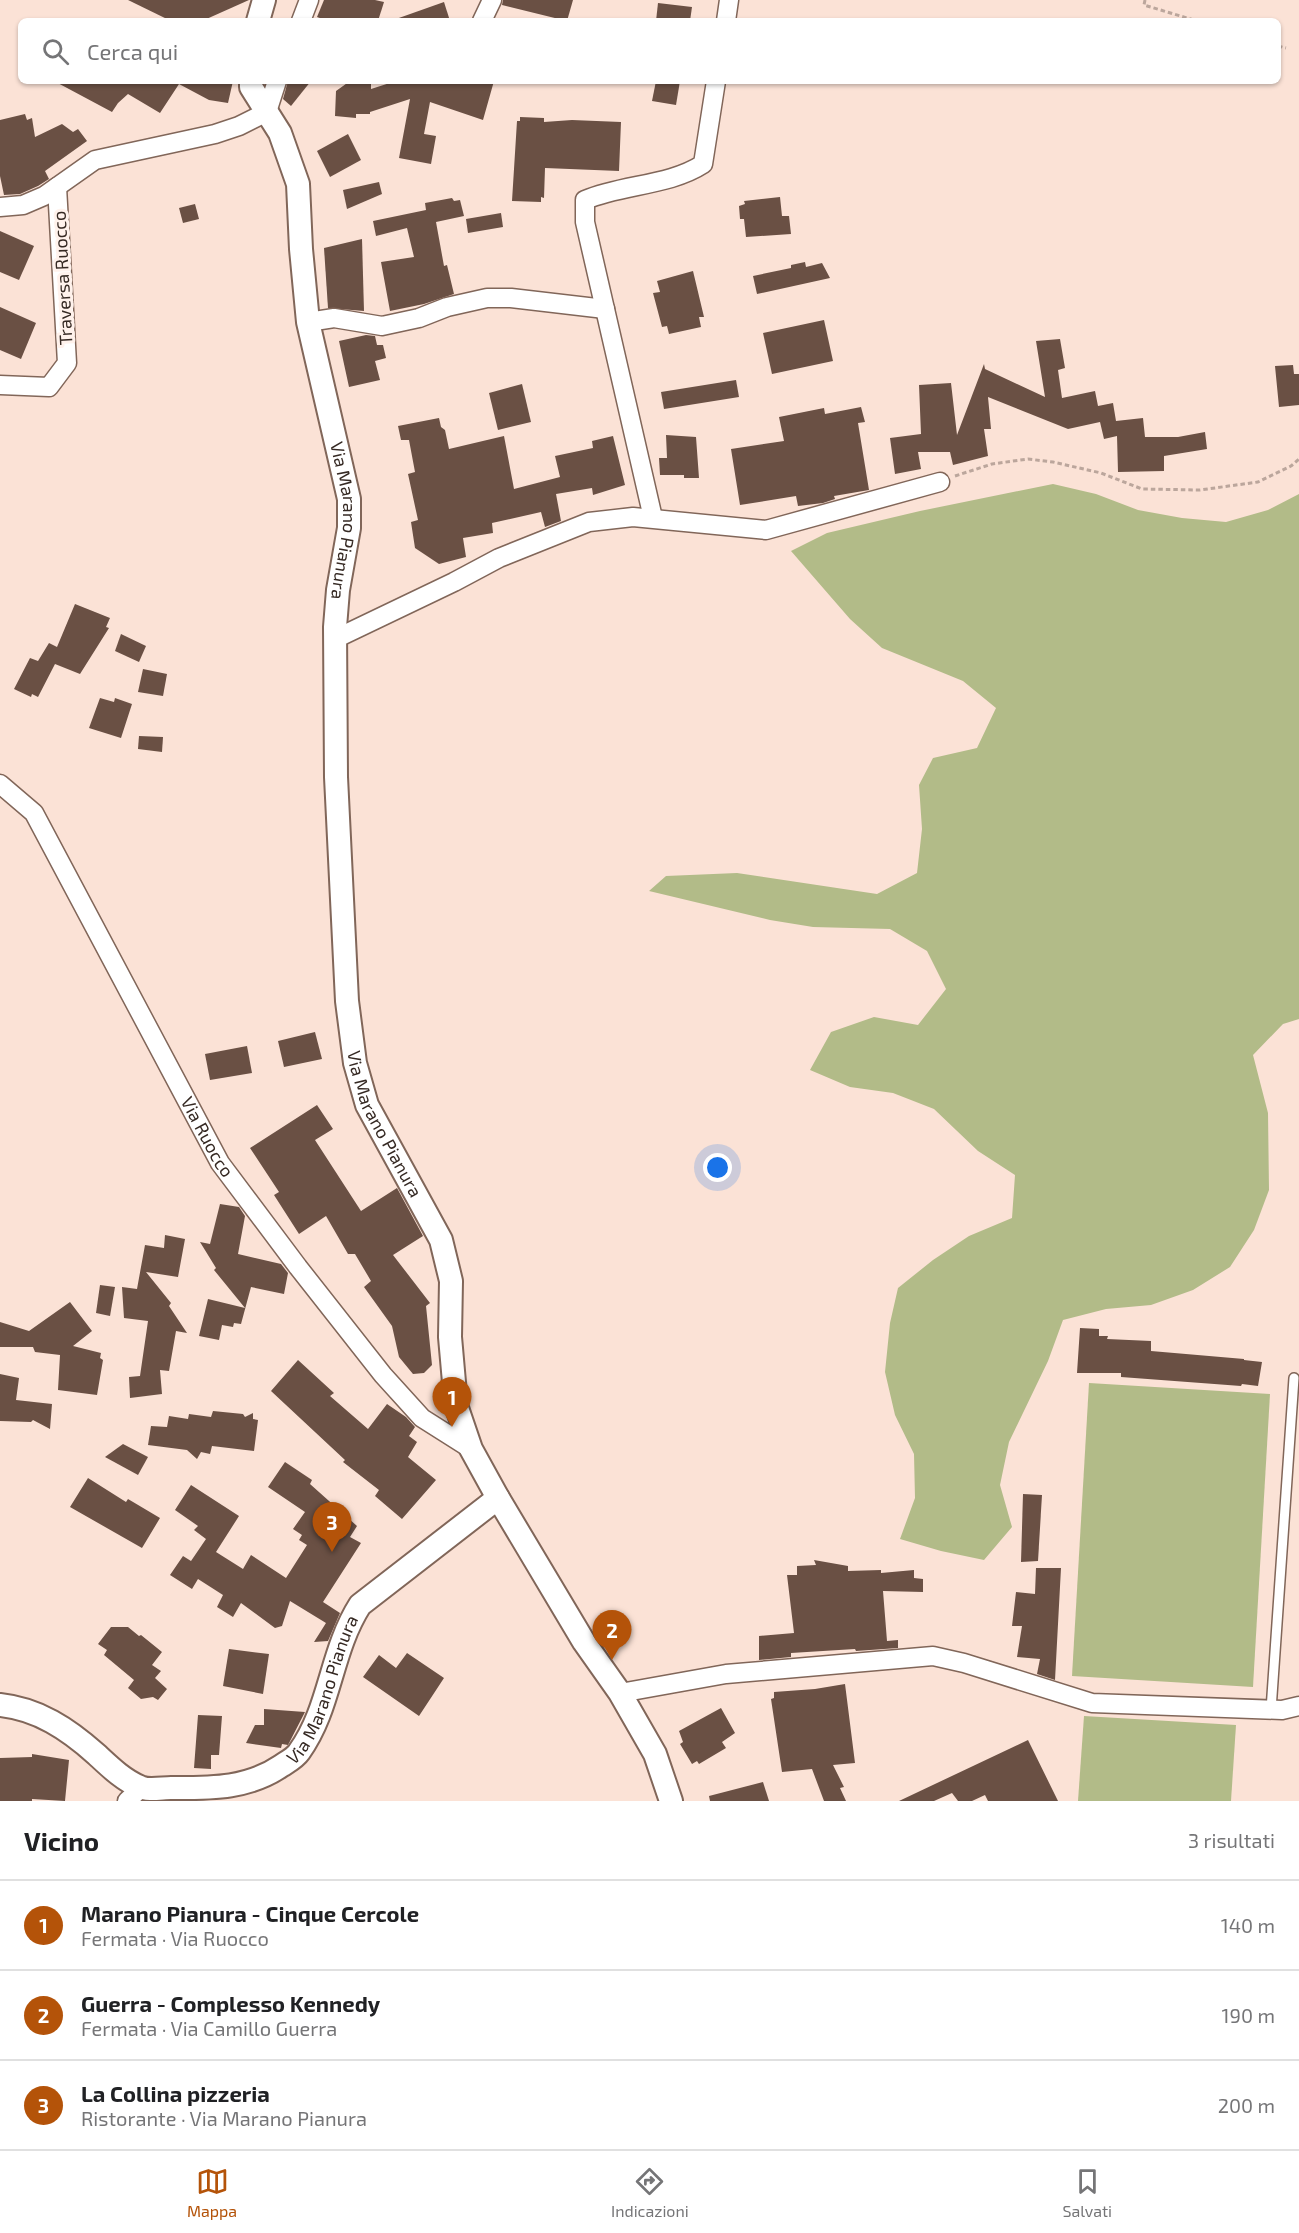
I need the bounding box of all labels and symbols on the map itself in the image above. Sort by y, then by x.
street label: Traversa Ruocco [47,210,77,346]
street label: Via Marano Pianura [326,439,362,600]
street label: Via Marano Pianura [344,1049,427,1201]
street label: Via Ruocco [177,1093,239,1181]
your location [703,1153,732,1182]
pin: 1 [432,1378,472,1427]
pin: 3 [312,1502,352,1552]
pin: 2 [592,1610,632,1660]
street label: Via Marano Pianura [282,1611,362,1769]

